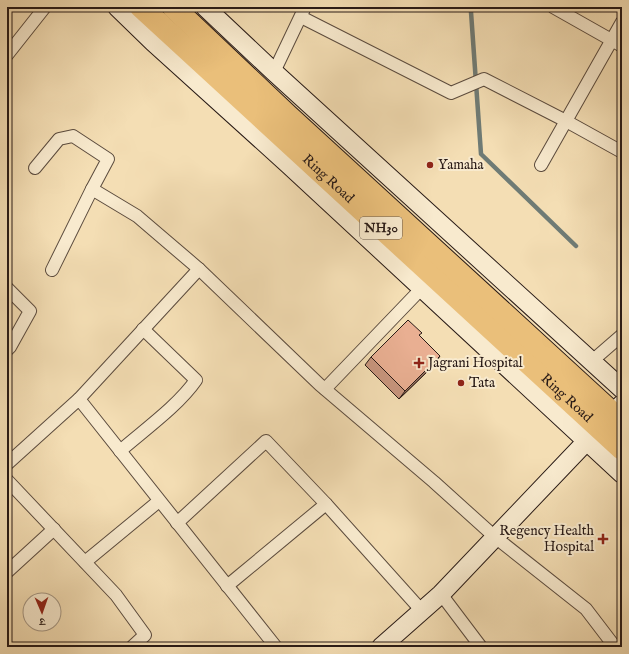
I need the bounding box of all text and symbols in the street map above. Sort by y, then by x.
street label: Ring Road [298,151,358,208]
place label: Yamaha [438,156,484,174]
marker: Yamaha [425,160,435,170]
road number: NH30 [360,217,402,239]
place label: Jagrani Hospital [426,354,523,372]
marker: Jagrani Hospital [413,357,425,369]
street label: Ring Road [537,370,597,427]
place label: Tata [469,374,496,392]
marker: Tata [456,378,466,388]
place label: Regency Health Hospital [499,522,595,556]
marker: Regency Health Hospital [597,533,609,545]
north arrow [22,592,62,632]
text: उ [38,614,46,628]

